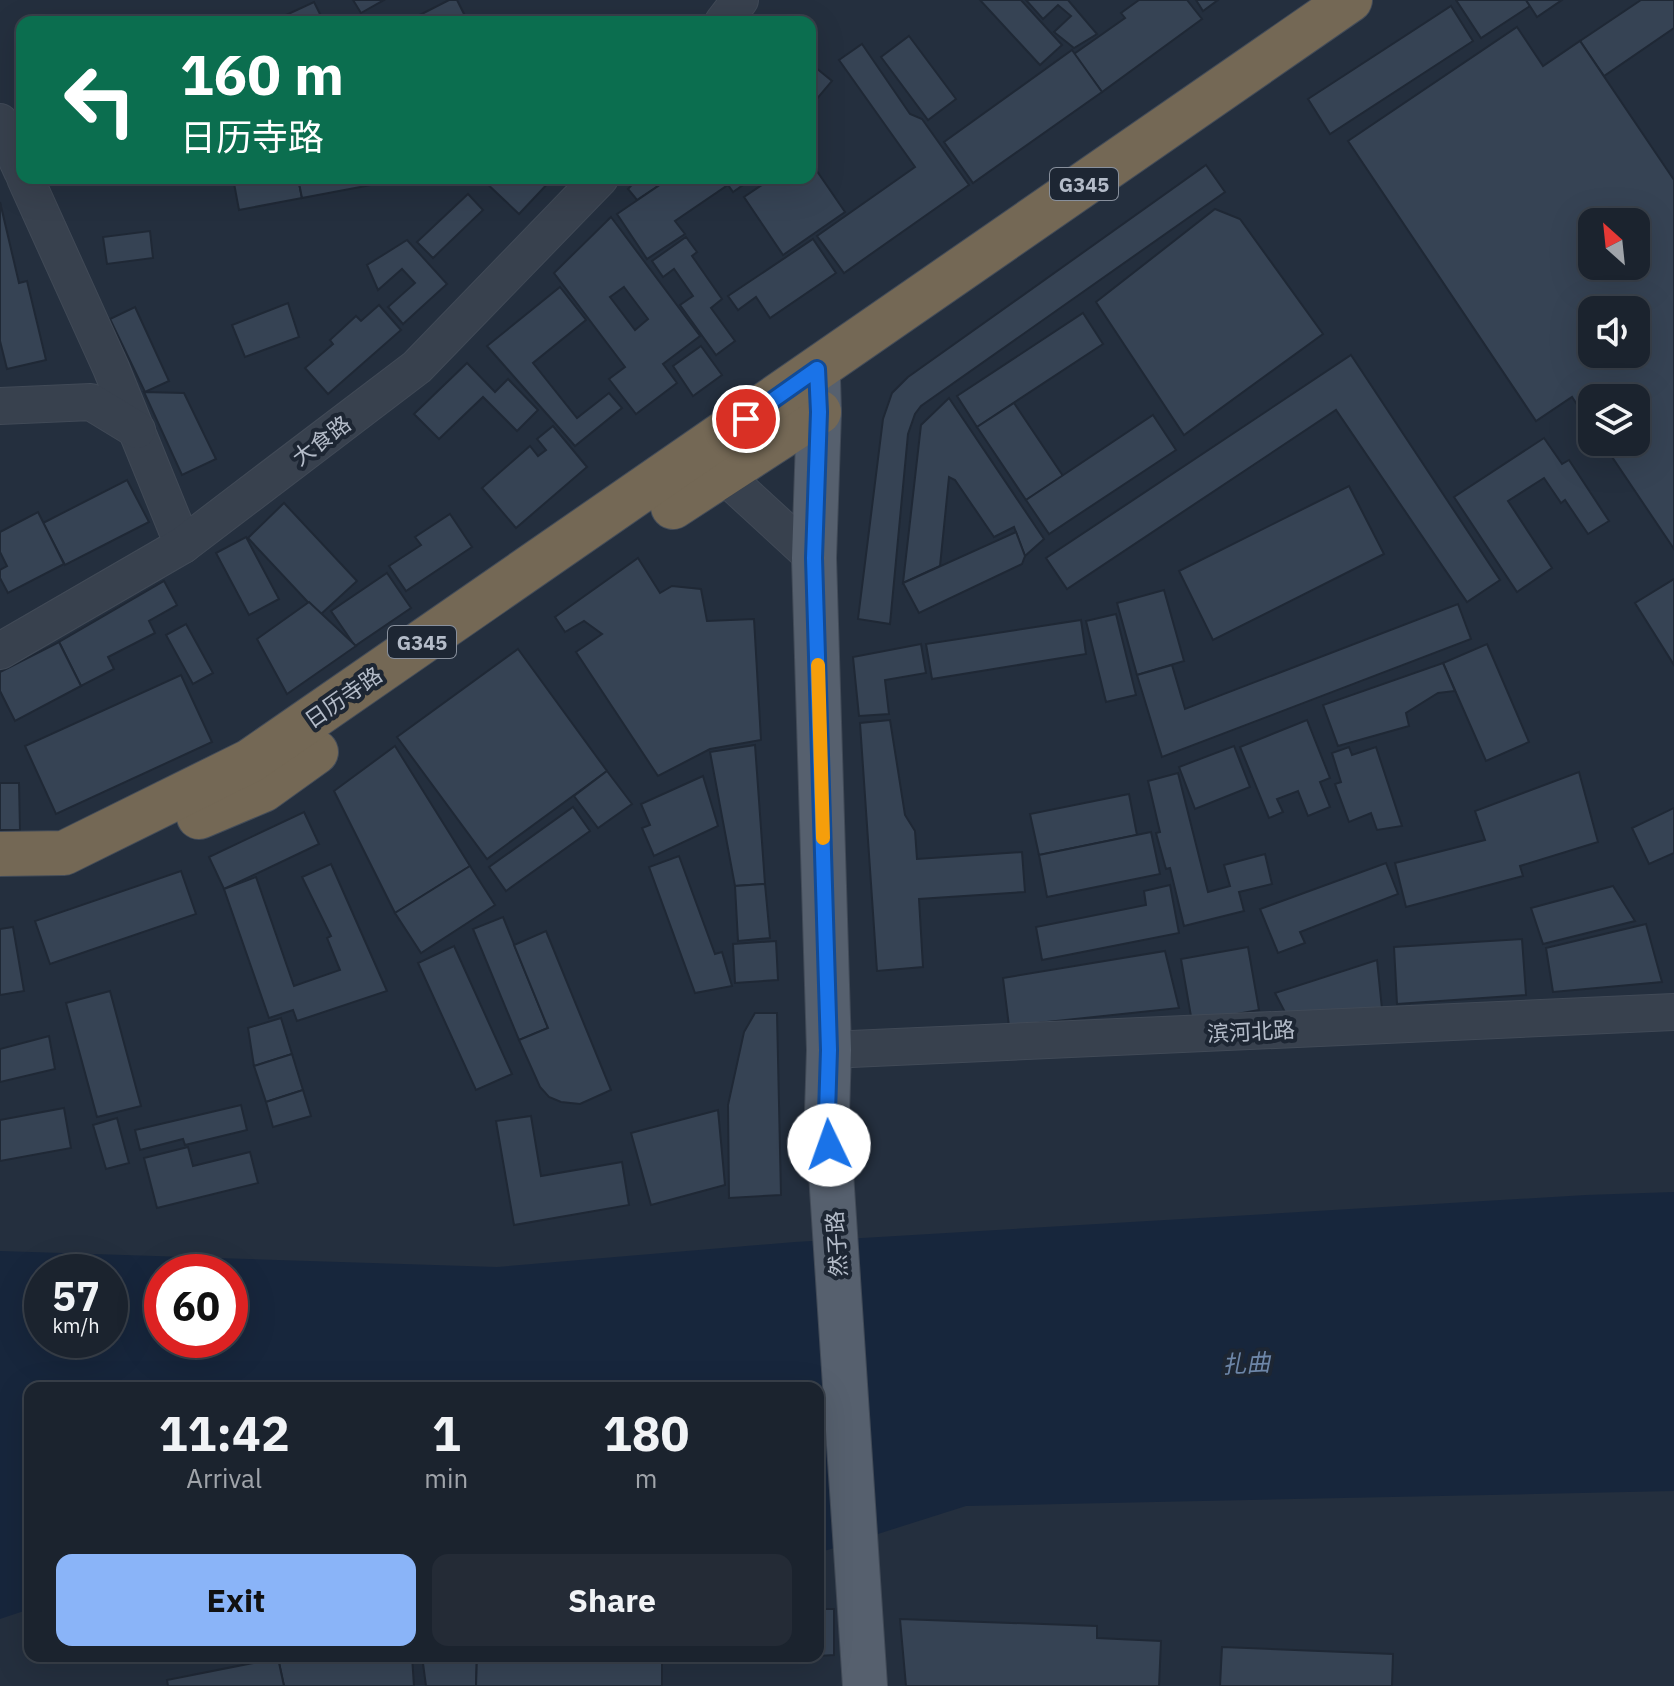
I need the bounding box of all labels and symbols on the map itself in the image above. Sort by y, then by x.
road number: G345 [1050,168,1118,200]
north arrow [1578,208,1650,280]
pin [712,385,780,453]
street label: 大食路 [286,409,356,471]
road number: G345 [388,626,456,658]
street label: 日历寺路 [299,660,387,734]
street label: 滨河北路 [1206,1014,1296,1048]
position arrow [787,1103,871,1187]
street label: 然子路 [819,1210,853,1278]
speed limit sign: 60 [144,1254,248,1358]
water label: 扎曲 [1221,1346,1273,1380]

